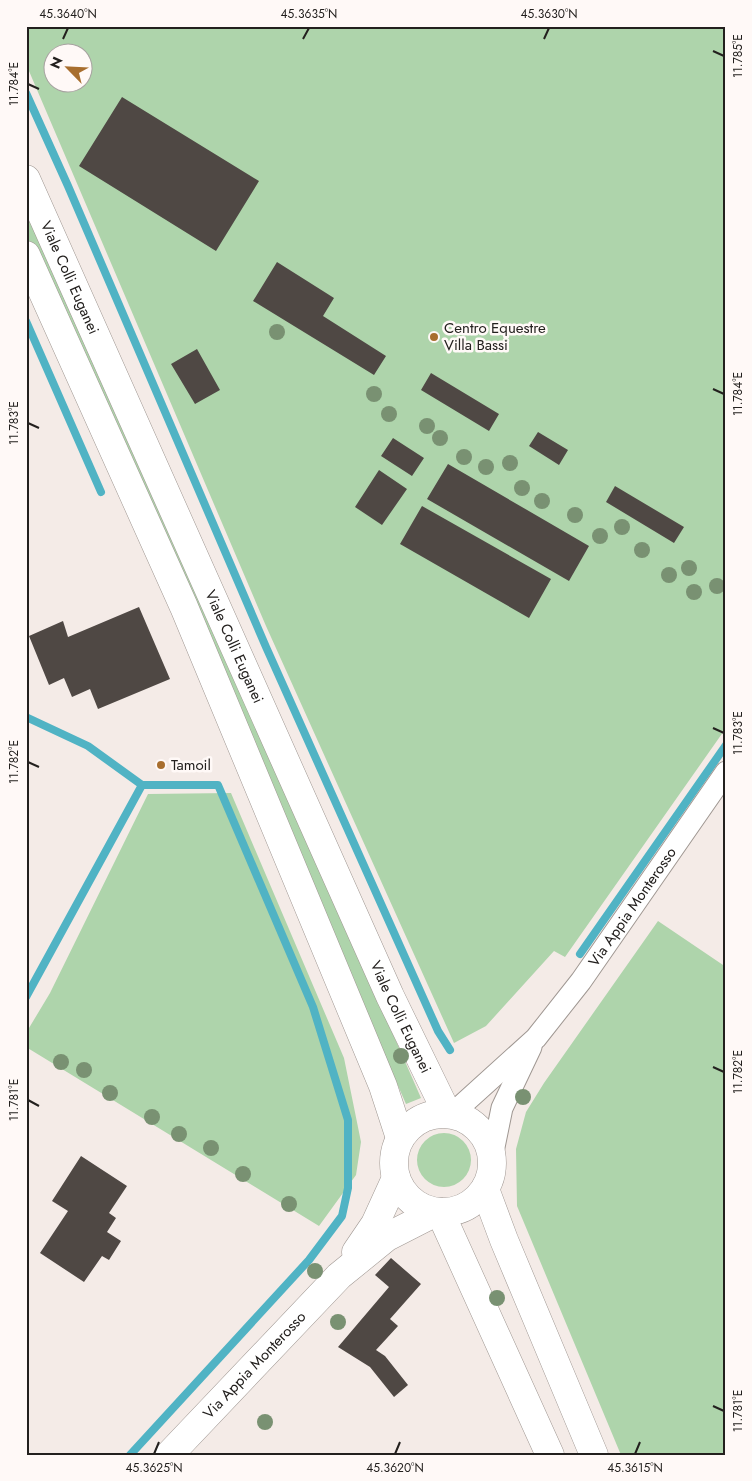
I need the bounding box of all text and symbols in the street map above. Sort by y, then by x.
text: 45.3640°N [39,5,97,23]
text: 45.3635°N [281,5,337,23]
text: 45.3630°N [520,5,578,23]
text: 11.785°E [729,34,747,78]
north arrow [42,42,92,92]
text: N [45,54,68,72]
text: 11.784°E [5,62,23,106]
street label: Viale Colli Euganei [35,217,105,338]
place label: Centro Equestre Villa Bassi [444,317,546,356]
marker: Centro Equestre Villa Bassi [428,331,440,343]
text: 11.784°E [729,372,747,416]
text: 11.783°E [5,401,23,445]
street label: Viale Colli Euganei [199,586,269,707]
text: 11.783°E [729,711,747,755]
text: 11.782°E [5,740,23,784]
place label: Tamoil [171,754,211,776]
marker: Tamoil [155,759,167,771]
street label: Via Appia Monterosso [583,843,682,971]
street label: Viale Colli Euganei [365,957,437,1077]
text: 11.782°E [729,1050,747,1094]
text: 11.781°E [5,1079,23,1121]
street label: Via Appia Monterosso [198,1306,311,1424]
text: 11.781°E [729,1390,747,1432]
text: 45.3625°N [125,1459,183,1477]
text: 45.3620°N [366,1459,424,1477]
text: 45.3615°N [607,1459,663,1477]

